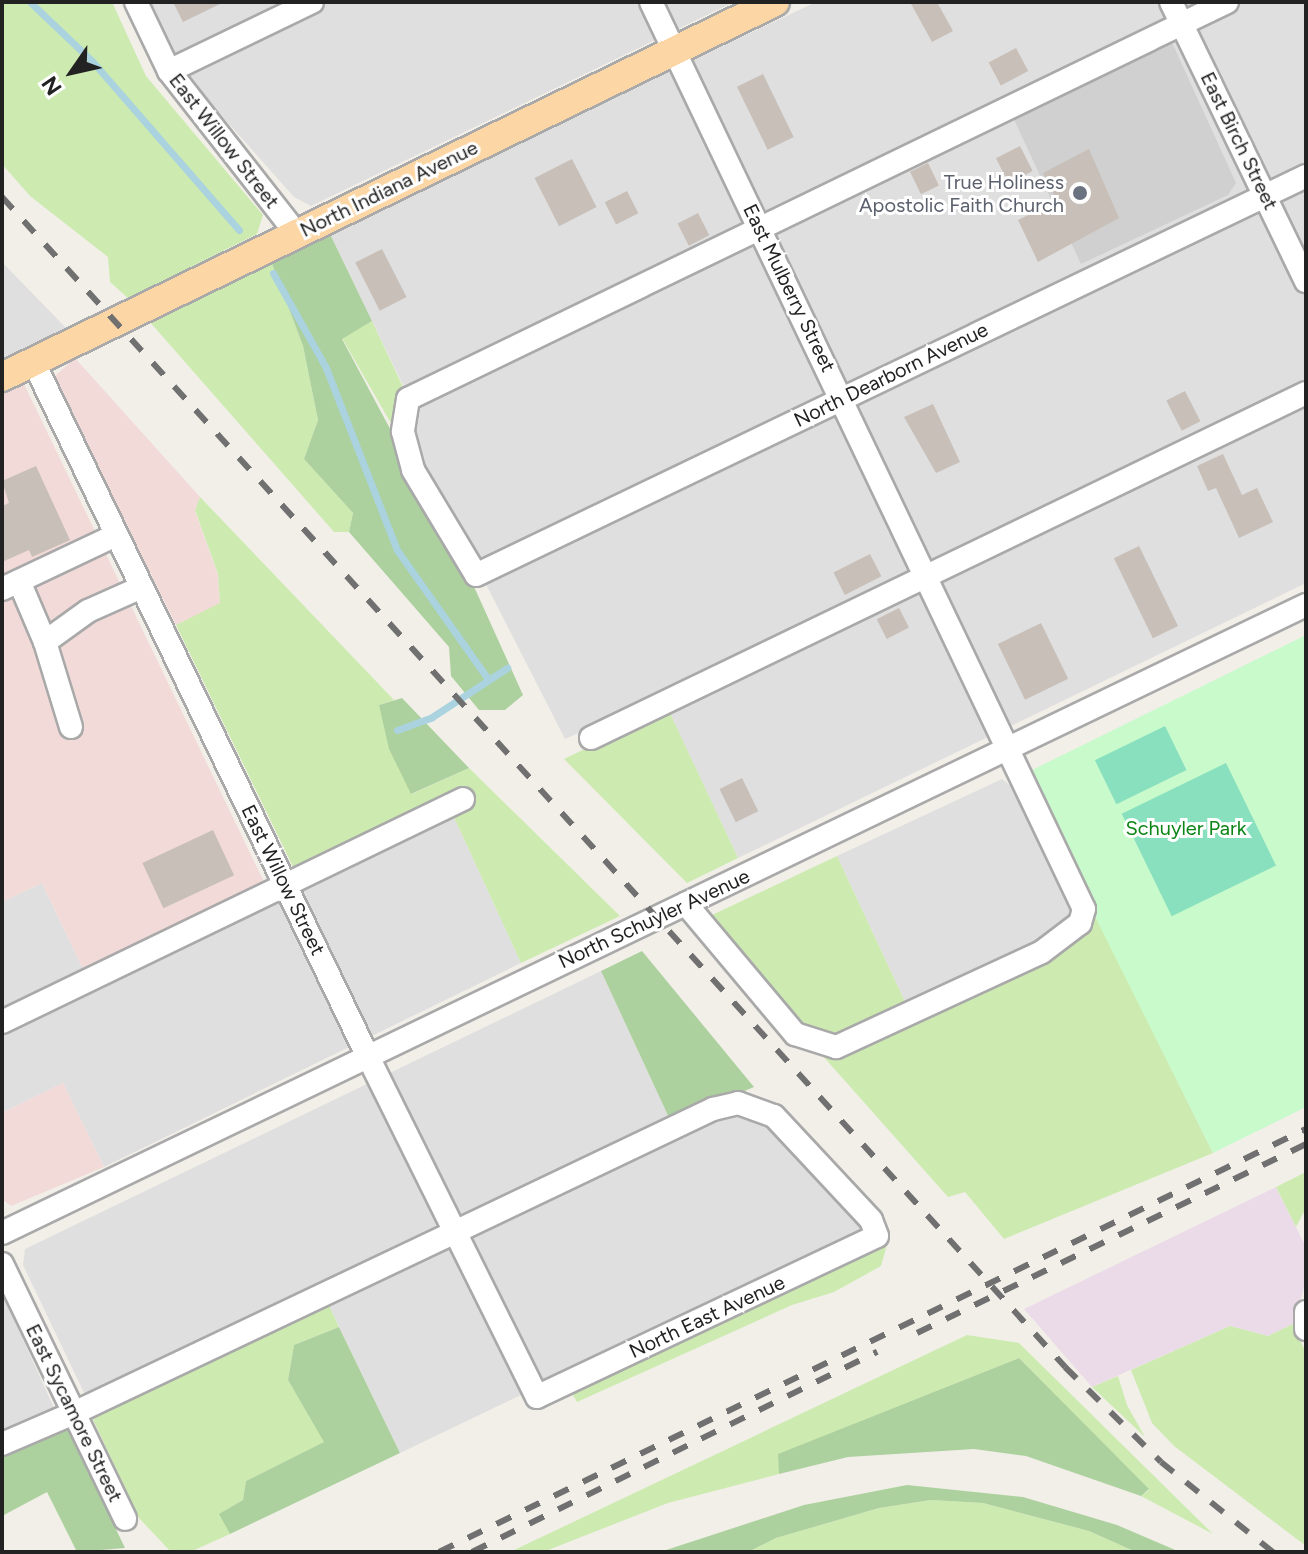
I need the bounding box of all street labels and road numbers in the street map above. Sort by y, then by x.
street label: East Birch Street [1195,68,1283,214]
street label: East Willow Street [164,69,284,213]
street label: North Indiana Avenue [296,136,482,242]
street label: East Mulberry Street [738,200,840,376]
street label: North Dearborn Avenue [790,318,992,432]
street label: East Willow Street [236,801,330,959]
street label: North Schuyler Avenue [555,864,753,974]
street label: North East Avenue [625,1270,789,1364]
street label: East Sycamore Street [21,1320,127,1506]

